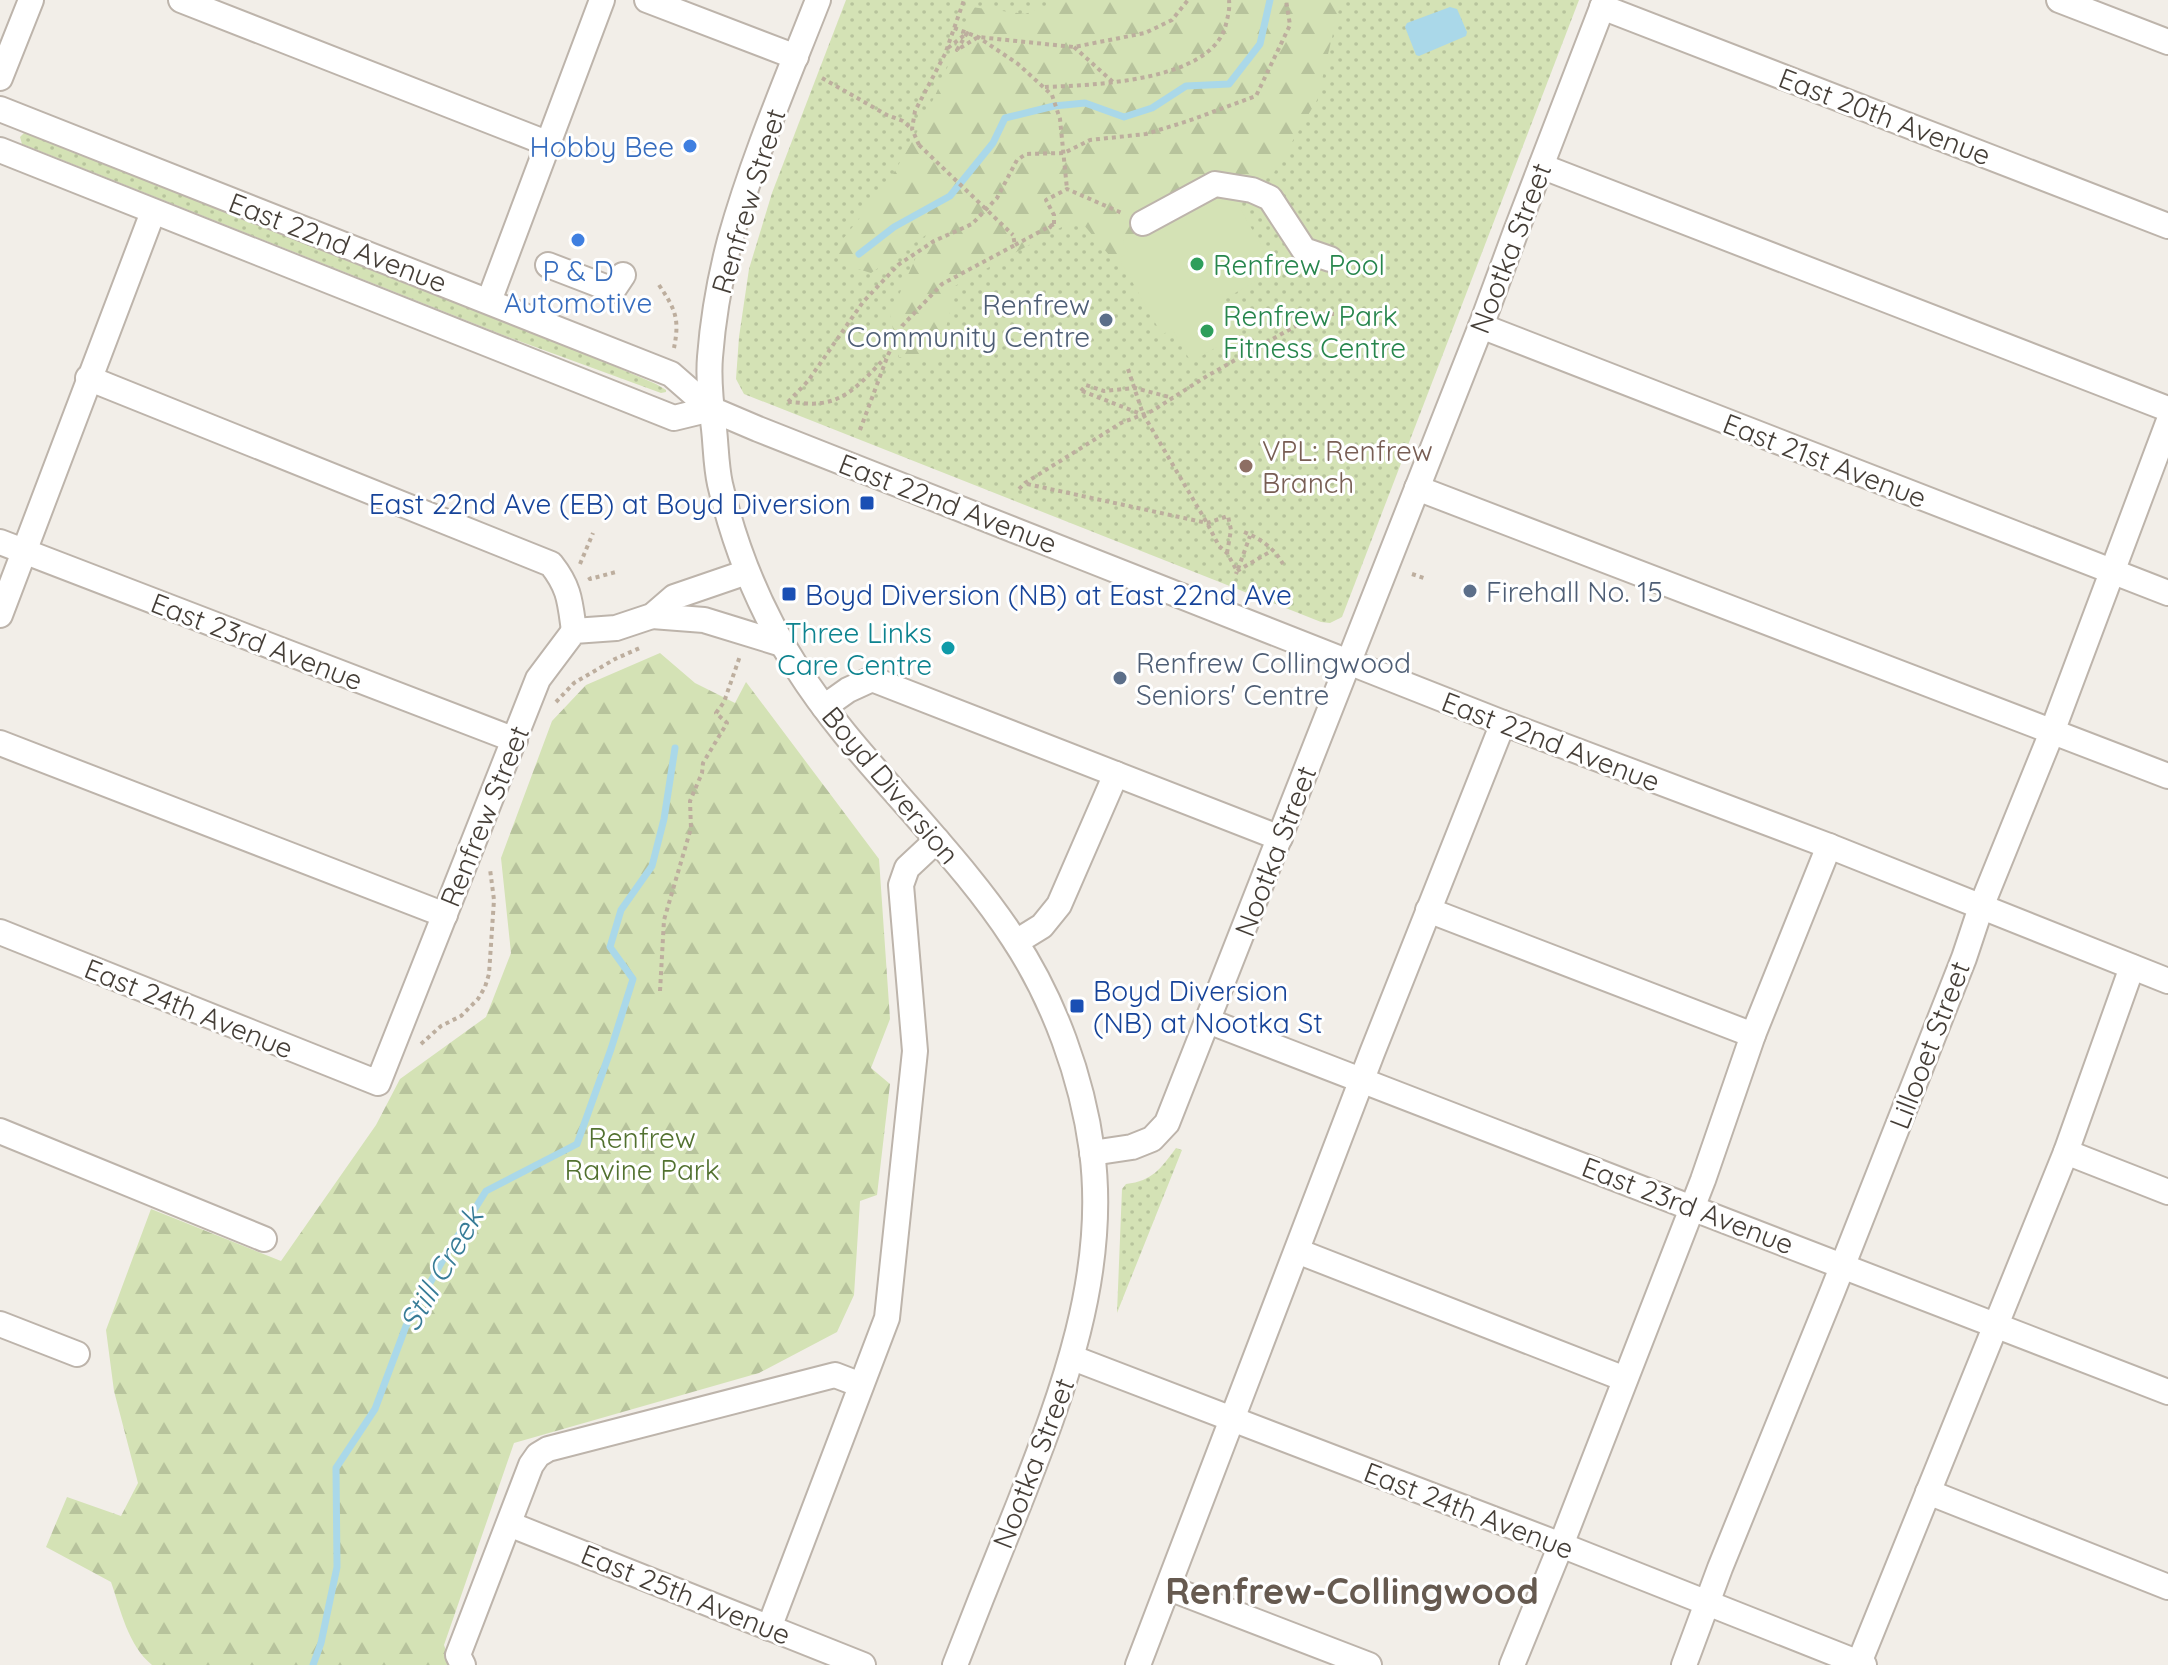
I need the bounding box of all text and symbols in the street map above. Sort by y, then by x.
street label: East 20th Avenue [1774,60,1996,172]
street label: Renfrew Street [703,104,793,298]
place label: Hobby Bee [530,129,674,164]
marker: Hobby Bee [681,137,699,155]
street label: Nootka Street [1461,158,1559,338]
street label: East 22nd Avenue [224,184,452,300]
marker: P & D Automotive [569,231,587,249]
place label: Renfrew Pool [1213,247,1385,282]
place label: P & D Automotive [504,253,652,320]
marker: Renfrew Pool [1188,255,1206,273]
place label: Renfrew Community Centre [847,287,1090,354]
place label: Renfrew Park Fitness Centre [1223,298,1406,365]
marker: Renfrew Community Centre [1097,311,1115,329]
marker: Renfrew Park Fitness Centre [1198,322,1216,340]
street label: East 21st Avenue [1718,405,1932,515]
place label: VPL: Renfrew Branch [1262,433,1433,500]
street label: East 22nd Avenue [834,445,1062,561]
marker: VPL: Renfrew Branch [1237,457,1255,475]
place label: East 22nd Ave (EB) at Boyd Diversion [369,486,851,521]
marker: East 22nd Ave (EB) at Boyd Diversion [858,494,876,512]
place label: Firehall No. 15 [1486,574,1663,609]
place label: Boyd Diversion (NB) at East 22nd Ave [805,577,1292,612]
marker: Firehall No. 15 [1461,582,1479,600]
street label: East 23rd Avenue [146,585,368,697]
marker: Boyd Diversion (NB) at East 22nd Ave [780,585,798,603]
place label: Three Links Care Centre [777,615,932,682]
marker: Three Links Care Centre [939,639,957,657]
place label: Renfrew Collingwood Seniors' Centre [1136,645,1411,712]
marker: Renfrew Collingwood Seniors' Centre [1111,669,1129,687]
street label: East 22nd Avenue [1437,683,1665,799]
street label: Boyd Diversion [815,699,967,871]
street label: Renfrew Street [432,720,536,912]
street label: Nootka Street [1226,761,1324,941]
street label: East 24th Avenue [80,950,298,1066]
street label: Lillooet Street [1881,956,1977,1134]
place label: Boyd Diversion (NB) at Nootka St [1093,973,1323,1040]
marker: Boyd Diversion (NB) at Nootka St [1068,997,1086,1015]
park label: Renfrew Ravine Park [564,1120,720,1187]
street label: East 23rd Avenue [1577,1149,1799,1261]
water label: Still Creek [391,1198,493,1337]
street label: Nootka Street [984,1373,1082,1553]
street label: East 24th Avenue [1359,1454,1579,1566]
street label: East 25th Avenue [576,1536,796,1652]
district label: Renfrew-Collingwood [1165,1568,1539,1613]

